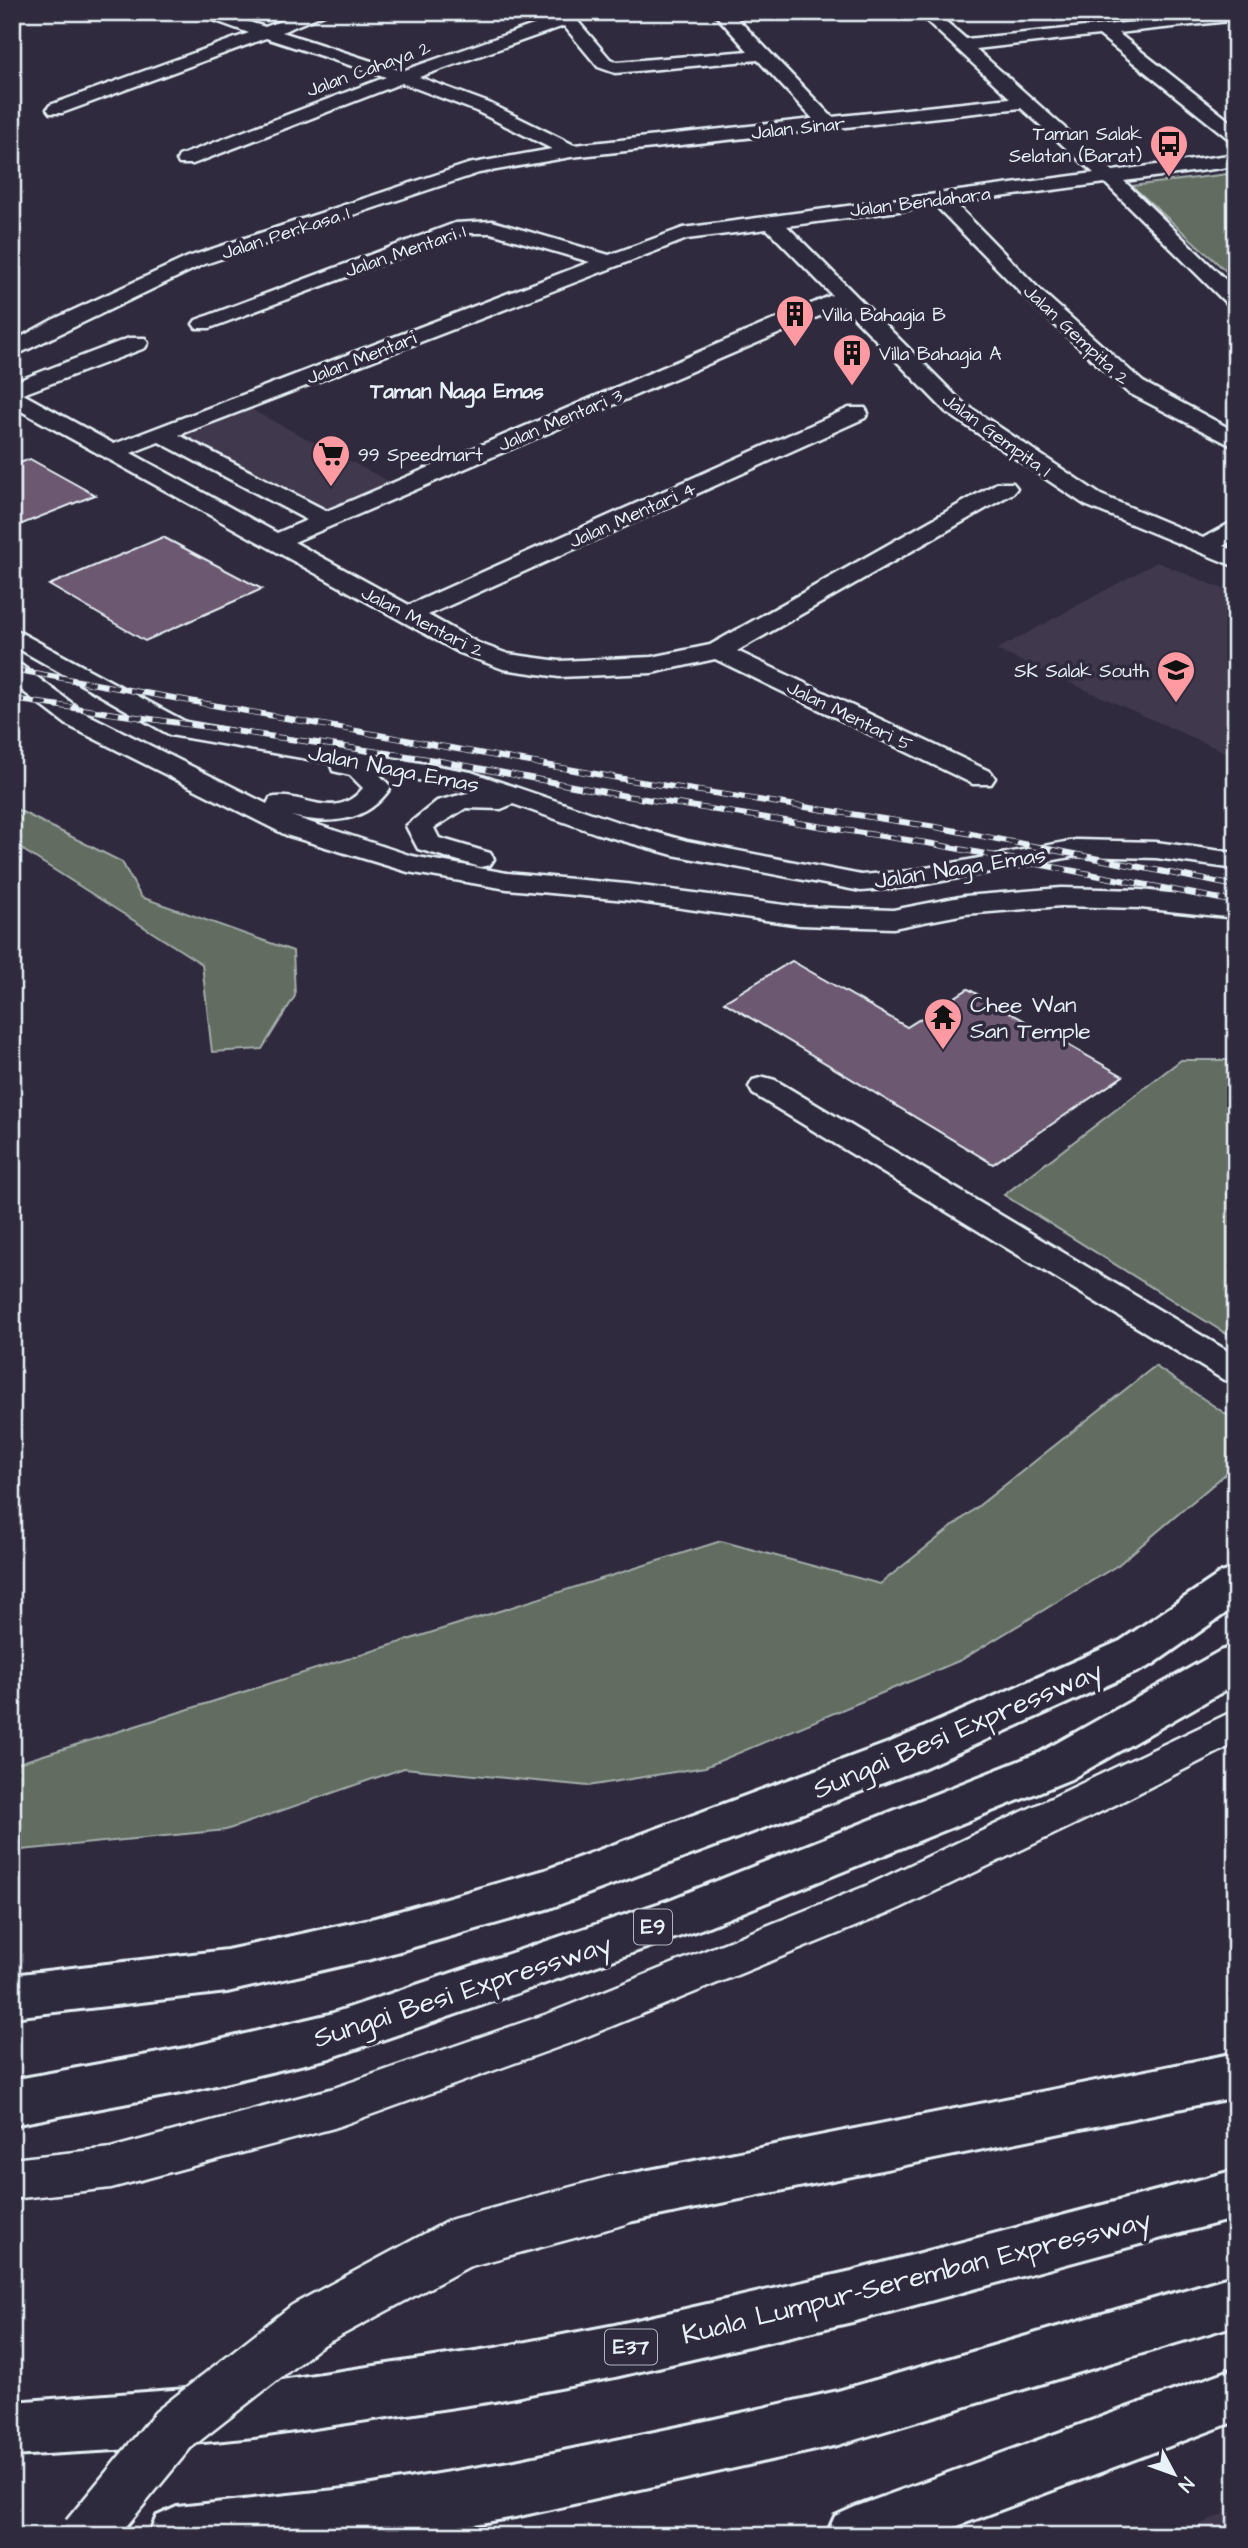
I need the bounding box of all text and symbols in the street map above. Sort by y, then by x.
street label: Jalan Cahaya 2 [303,34,435,105]
street label: Jalan Sinar [750,110,847,147]
place label: Taman Salak Selatan (Barat) [1009,121,1142,170]
bus stop icon: Taman Salak Selatan (Barat) [1148,123,1190,178]
street label: Jalan Bendahara [848,180,992,225]
street label: Jalan Perkasa 1 [218,200,353,267]
street label: Jalan Mentari 1 [342,218,470,285]
street label: Jalan Gempita 2 [1017,279,1135,392]
building icon: Villa Bahagia B [774,293,816,348]
place label: Villa Bahagia B [822,302,946,330]
street label: Jalan Mentari [303,325,420,392]
building icon: Villa Bahagia A [831,332,873,387]
place label: Villa Bahagia A [879,341,1001,369]
district label: Taman Naga Emas [369,377,544,408]
street label: Jalan Mentari 3 [494,382,627,459]
street label: Jalan Gempita 1 [936,387,1057,484]
supermarket icon: 99 Speedmart [310,433,352,488]
place label: 99 Speedmart [358,442,483,469]
street label: Jalan Mentari 4 [565,475,700,555]
street label: Jalan Mentari 2 [356,580,488,665]
school or university icon: SK Salak South [1155,649,1197,704]
place label: SK Salak South [1014,658,1150,685]
street label: Jalan Mentari 5 [782,674,917,759]
street label: Jalan Naga Emas [305,737,482,802]
street label: Jalan Naga Emas [872,839,1049,898]
place label: Chee Wan San Temple [970,989,1091,1047]
temple icon: Chee Wan San Temple [922,996,964,1051]
street label: Sungai Besi Expressway [807,1652,1109,1811]
road number: E9 [634,1910,672,1944]
street label: Sungai Besi Expressway [308,1925,617,2060]
street label: Kuala Lumpur–Seremban Expressway [678,2200,1155,2357]
road number: E37 [605,2330,657,2364]
north arrow [1140,2440,1210,2510]
text: N [1172,2471,1200,2498]

